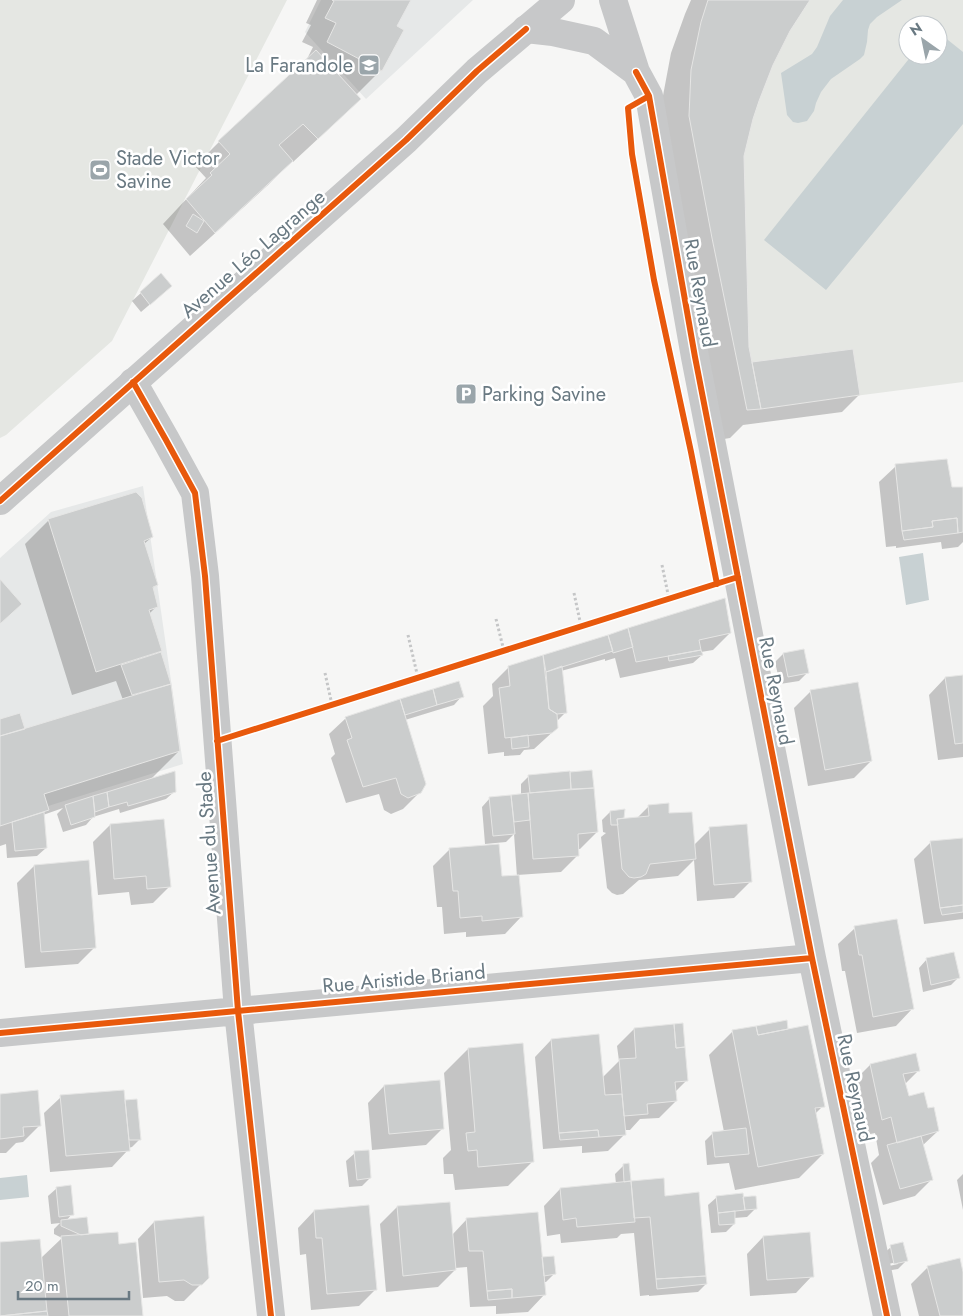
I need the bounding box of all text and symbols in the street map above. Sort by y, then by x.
north arrow [898,15,948,65]
text: N [906,18,926,41]
place label: La Farandole [245,51,353,80]
school or university icon: La Farandole [357,53,381,77]
place label: Stade Victor Savine [116,144,220,196]
sports icon: Stade Victor Savine [88,158,112,182]
street label: Avenue Léo Lagrange [174,183,332,325]
street label: Rue Reynaud [676,236,724,350]
place label: Parking Savine [482,380,606,409]
parking icon: Parking Savine [454,382,478,406]
street label: Rue Reynaud [751,634,801,748]
street label: Avenue du Stade [190,771,228,915]
street label: Rue Aristide Briand [321,957,487,1001]
street label: Rue Reynaud [829,1031,881,1145]
scale bar [18,1268,129,1300]
text: 20 m [25,1275,59,1297]

